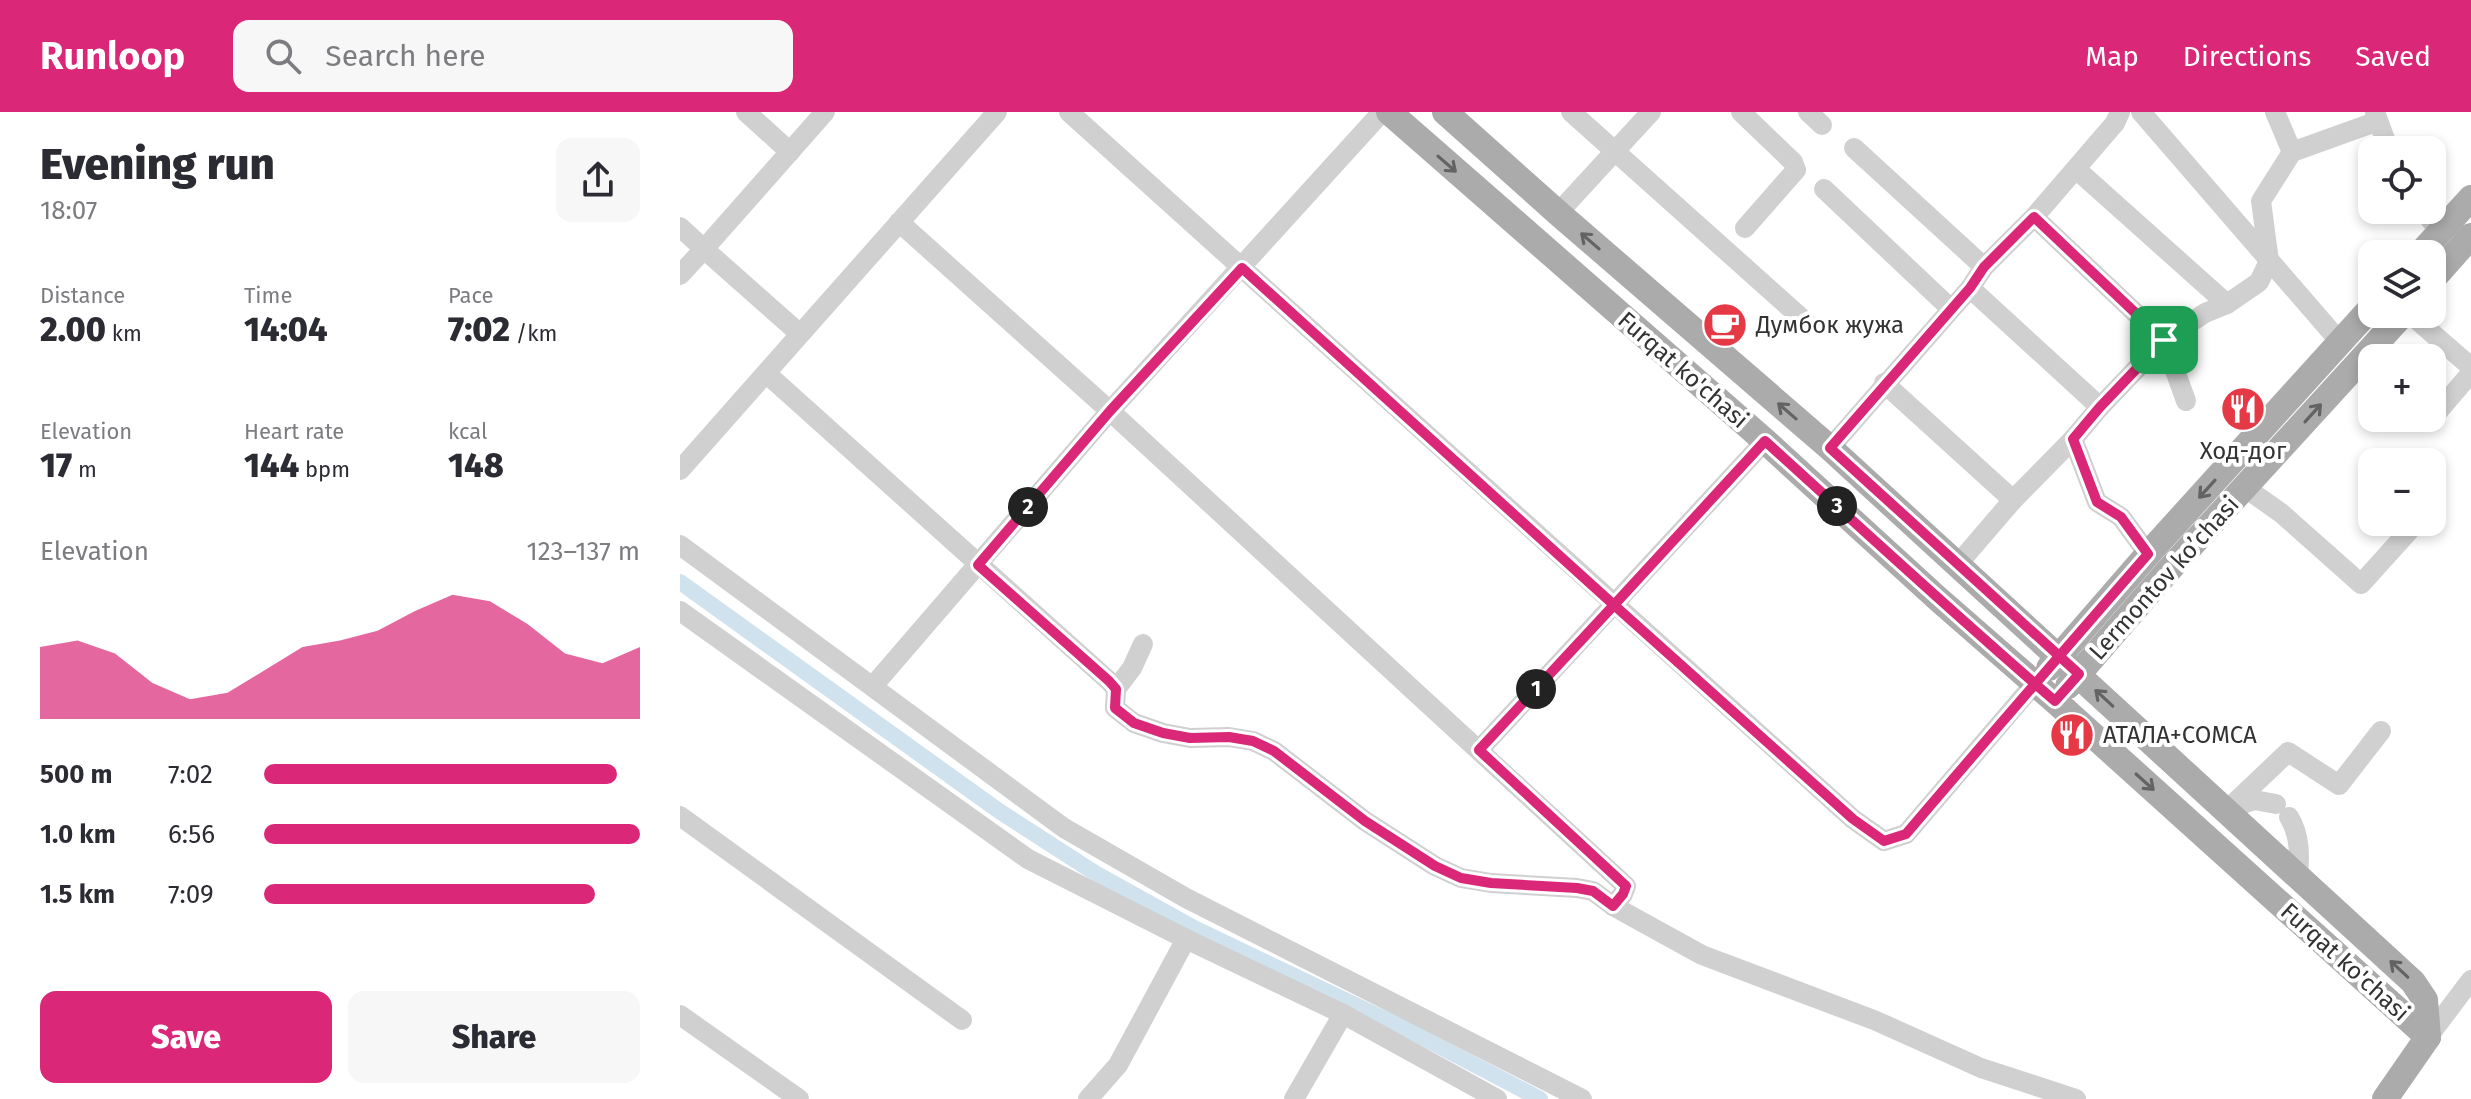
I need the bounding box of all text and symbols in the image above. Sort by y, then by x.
search box [233,20,793,92]
text: Runloop [40,33,185,79]
icon: search [261,34,305,78]
text: Search here [325,38,486,74]
text: Map [2085,40,2139,73]
text: Directions [2183,40,2311,73]
text: Saved [2355,40,2431,73]
map controls [2358,136,2446,536]
button: locate [2358,136,2446,224]
text: Evening run [40,138,275,191]
button: share [556,138,640,222]
one-way arrow [1437,154,1457,172]
text: 18:07 [40,195,97,226]
one-way arrow [1580,232,1600,250]
button: layers [2358,240,2446,328]
text: Distance [40,282,125,309]
text: Time [244,282,292,309]
text: Pace [448,282,494,309]
cafe icon: Думбок жужа [1701,301,1749,349]
street label: Furqat ko'chasi [1612,306,1754,434]
pin [2130,306,2198,374]
text: 2.00 [40,309,106,350]
text: 14:04 [244,309,328,350]
text: 7:02 [448,309,510,350]
place label: Думбок жужа [1755,311,1904,339]
icon: arrive [2142,318,2186,362]
text: km [106,320,142,347]
text: /km [510,320,557,347]
button: + [2358,344,2446,432]
restaurant icon: Ход-дог [2219,385,2267,433]
one-way arrow [1777,402,1797,420]
one-way arrow [2303,403,2322,423]
text: Elevation [40,418,132,445]
text: Heart rate [244,418,344,445]
text: kcal [448,418,488,445]
place label: Ход-дог [2200,437,2287,465]
text: 17 [40,445,72,486]
text: 144 [244,445,299,486]
text: 148 [448,445,504,486]
button: − [2358,448,2446,536]
text: m [72,456,97,483]
text: bpm [299,456,350,483]
one-way arrow [2197,479,2216,499]
pin: 3 [1817,486,1857,526]
pin: 2 [1008,487,1048,527]
street label: Lermontov ko’chasi [2083,491,2245,665]
text: 3 [1831,492,1843,519]
text: 2 [1022,493,1034,520]
text: Elevation [40,536,149,567]
text: 123–137 m [527,536,640,567]
pin: 1 [1516,669,1556,709]
text: 1 [1531,675,1541,702]
one-way arrow [2095,689,2115,707]
restaurant icon: АТАЛА+СОМСА [2048,711,2096,759]
place label: АТАЛА+СОМСА [2103,721,2257,749]
text: 500 m [40,759,113,790]
text: 7:02 [168,759,213,790]
one-way arrow [2135,772,2155,791]
text: 1.0 km [40,819,116,850]
text: 6:56 [168,819,215,850]
text: 1.5 km [40,879,115,910]
text: 7:09 [168,879,214,910]
street label: Furqat ko'chasi [2275,897,2415,1027]
one-way arrow [2389,959,2409,978]
button: Save [40,991,332,1083]
button: Share [348,991,640,1083]

